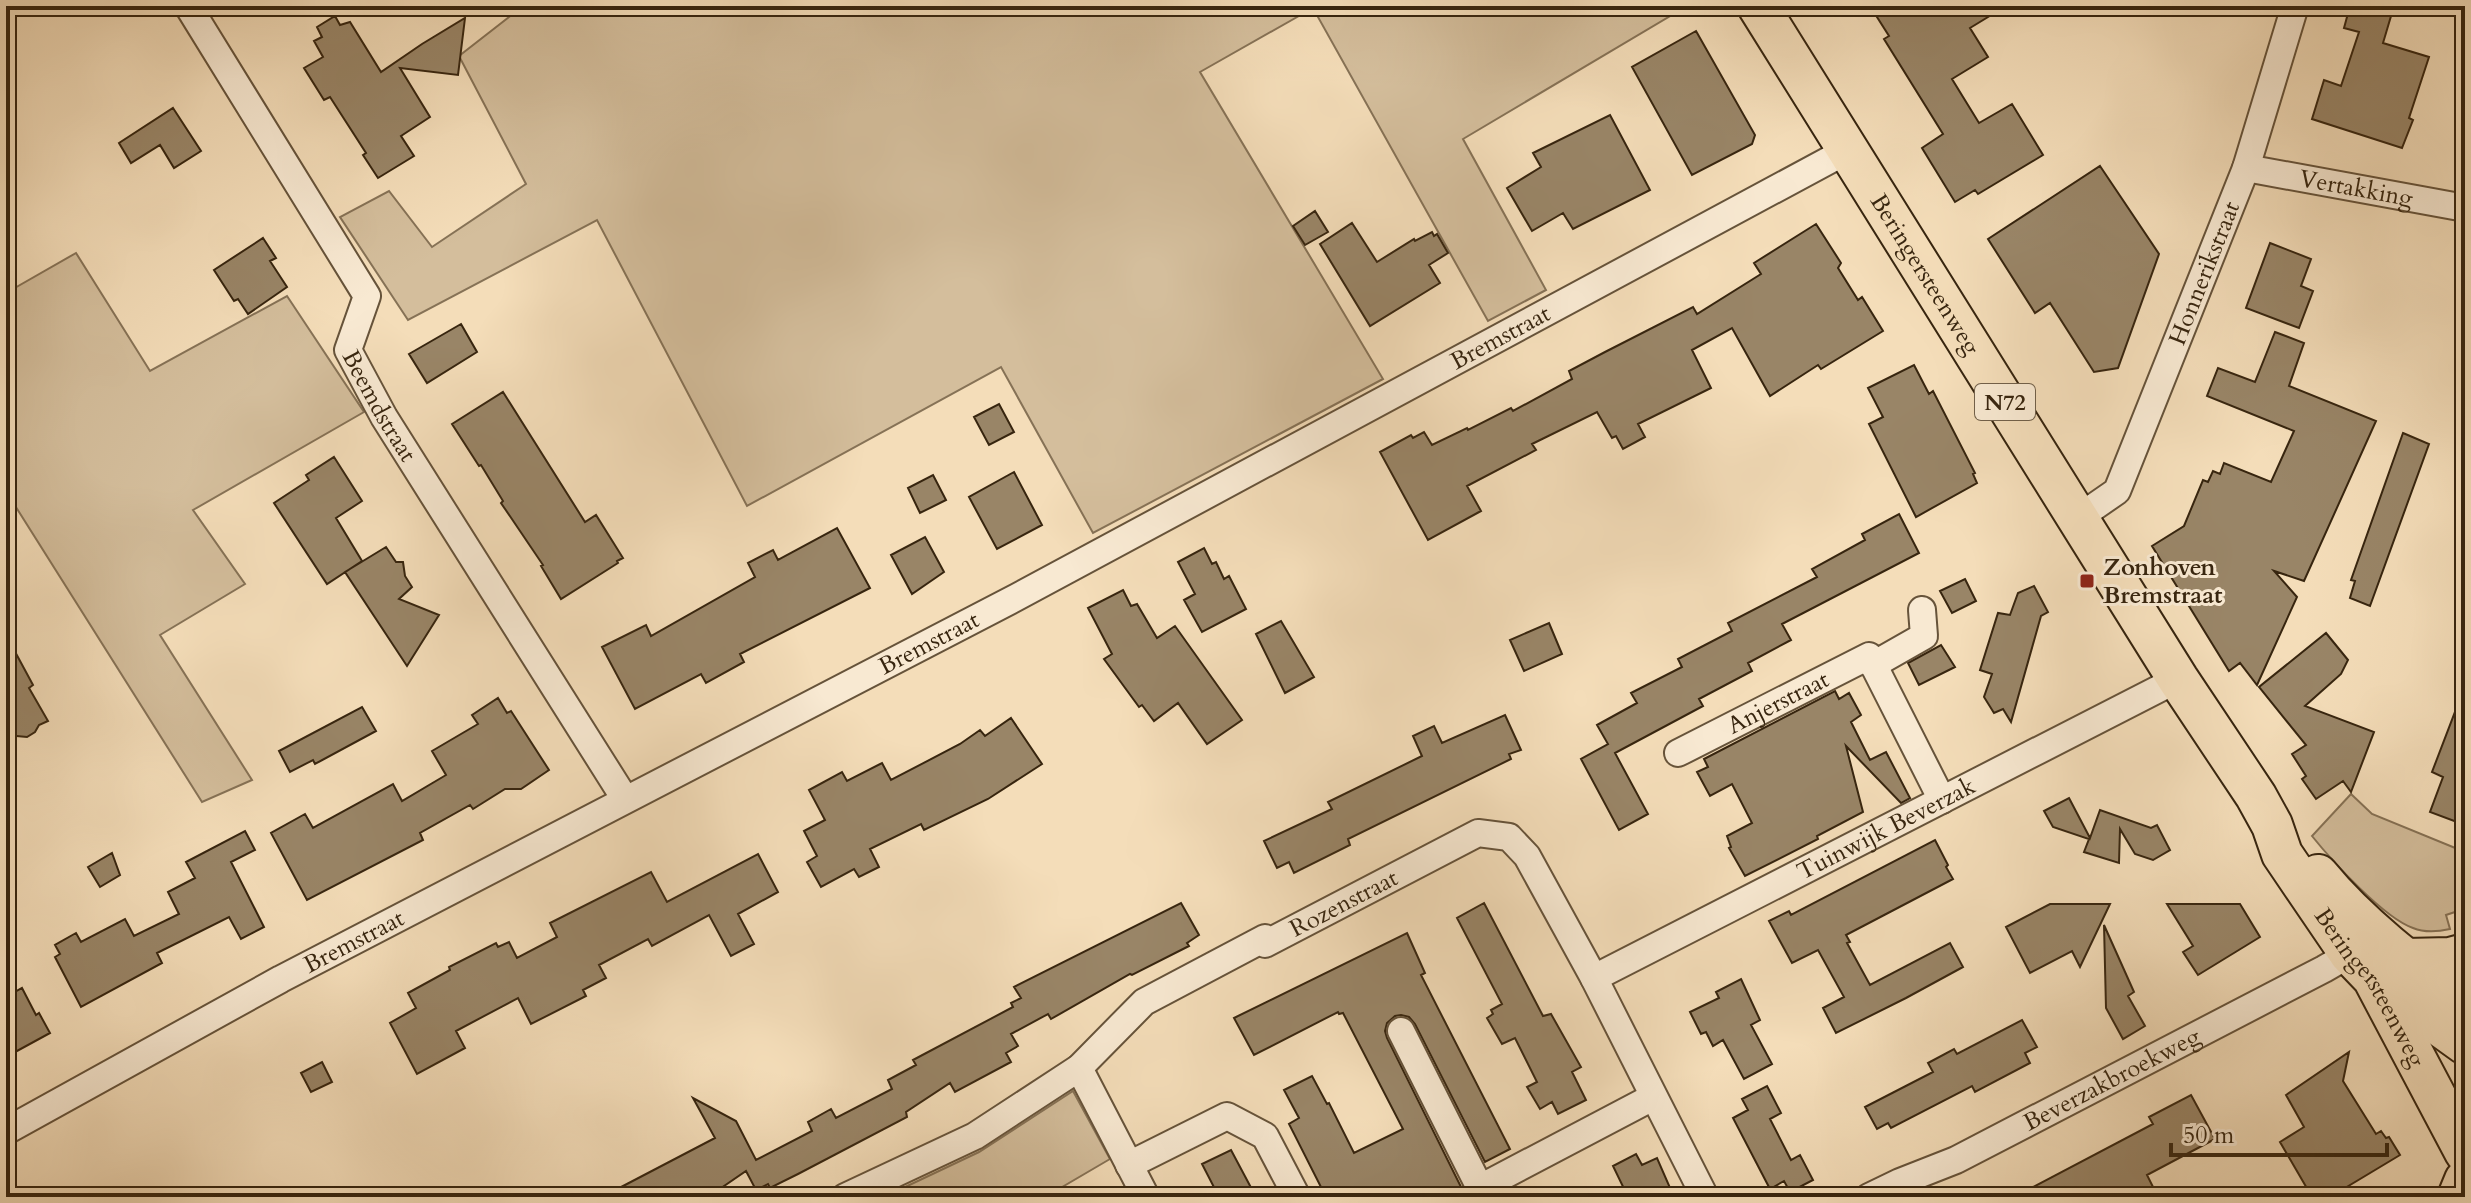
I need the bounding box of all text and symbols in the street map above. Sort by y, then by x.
street label: Vertakking [2297,162,2416,215]
street label: Beringersteenweg [1862,187,1988,362]
street label: Honnerikstraat [2161,196,2248,350]
street label: Bremstraat [1445,297,1557,378]
street label: Beemdstraat [334,344,424,469]
road number: N72 [1975,384,2035,420]
place label: Zonhoven Bremstraat [2103,551,2223,612]
marker: Zonhoven Bremstraat [2078,572,2096,590]
street label: Bremstraat [873,603,985,683]
street label: Anjerstraat [1722,663,1835,742]
street label: Tuinwijk Beverzak [1791,769,1981,888]
street label: Rozenstraat [1284,861,1404,945]
street label: Beringersteenweg [2306,901,2433,1073]
street label: Bremstraat [298,902,410,982]
street label: Beverzakbroekweg [2018,1020,2207,1139]
scale bar [2171,1107,2387,1157]
text: 50 m [2183,1119,2235,1152]

